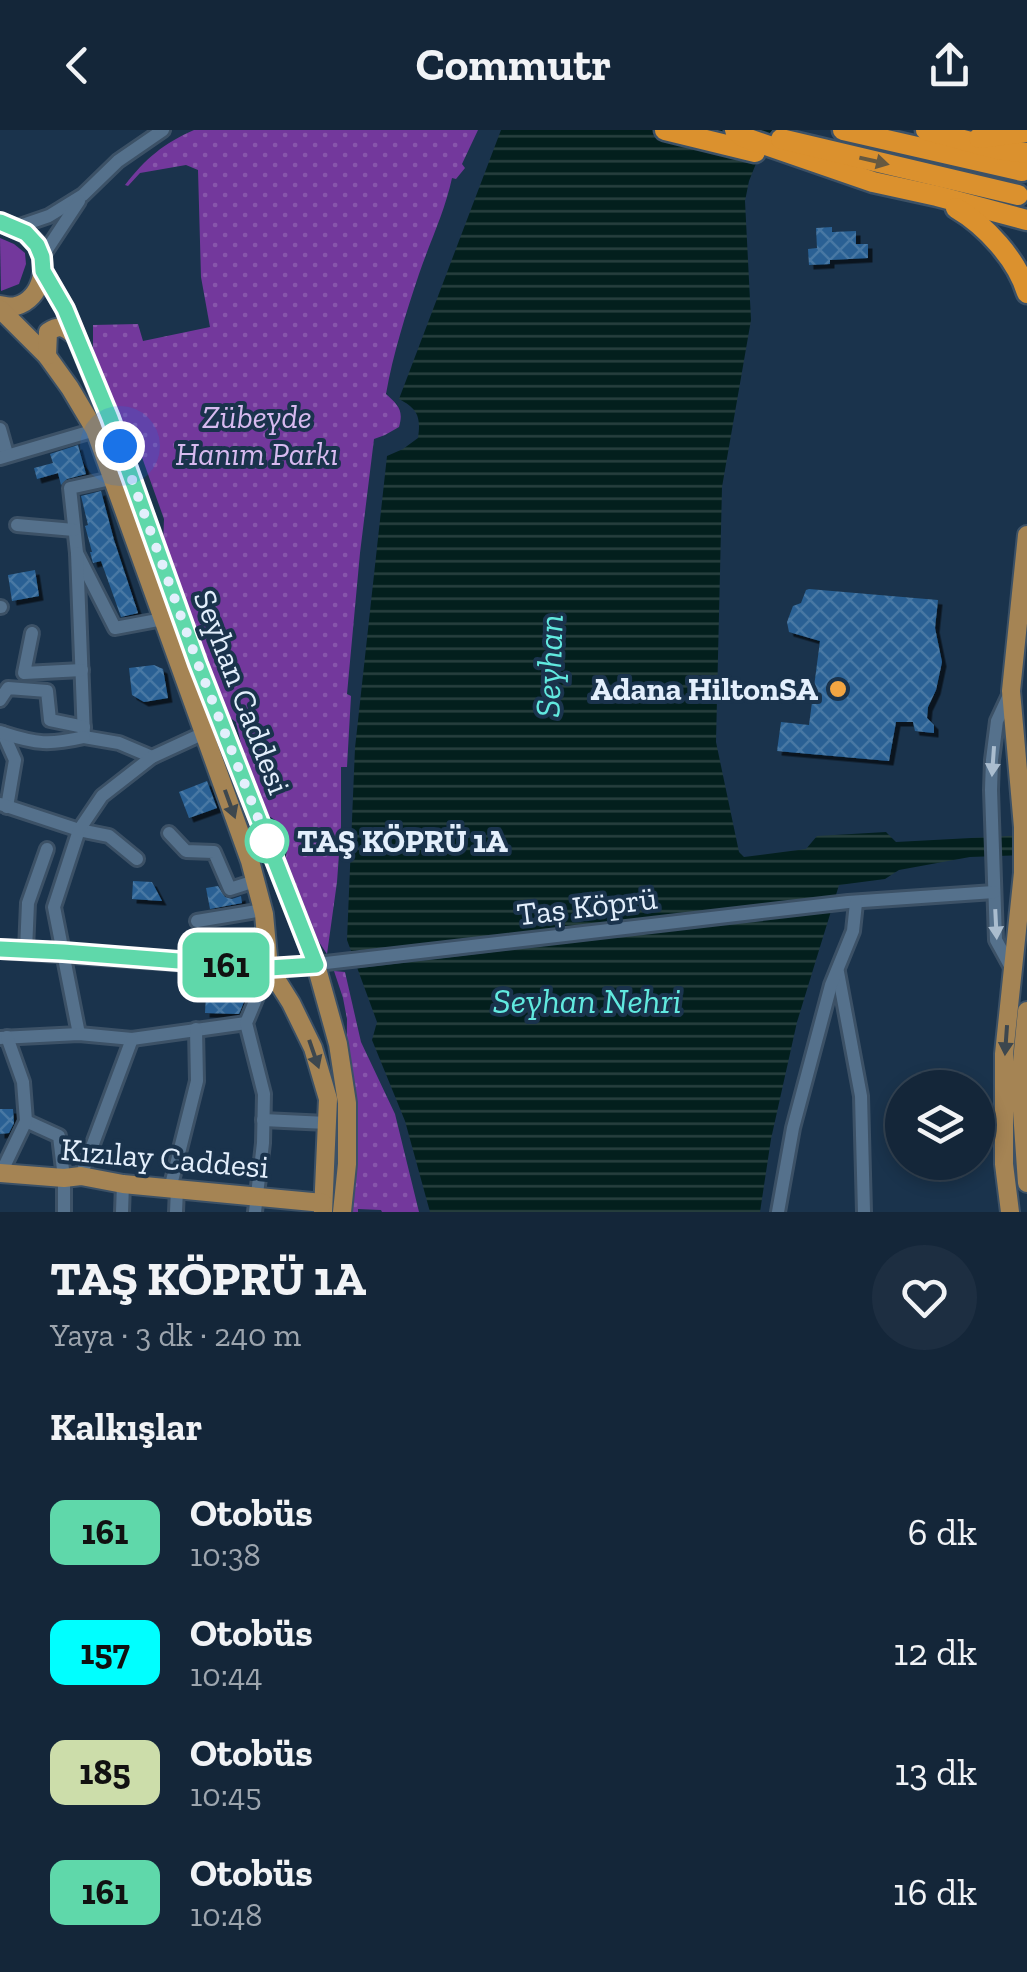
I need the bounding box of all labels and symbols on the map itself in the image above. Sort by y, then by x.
one-way arrow [859,153,890,169]
park label: Zübeyde Hanım Parkı [176,398,338,473]
your location [95,421,145,471]
street label: Seyhan Caddesi [186,585,298,800]
water label: Seyhan [526,614,572,718]
place label: Adana HiltonSA [591,670,818,708]
marker: Adana HiltonSA [827,678,849,700]
one-way arrow [984,745,1000,777]
one-way arrow [223,790,238,820]
marker: TAŞ KÖPRÜ 1A [246,820,288,862]
place label: TAŞ KÖPRÜ 1A [297,822,508,860]
street label: Taș Köprü [515,879,659,933]
one-way arrow [988,909,1004,940]
line badge: 161 [168,932,284,998]
water label: Seyhan Nehri [493,980,681,1022]
one-way arrow [997,1024,1013,1056]
one-way arrow [307,1040,322,1070]
street label: Kızılay Caddesi [59,1130,271,1186]

